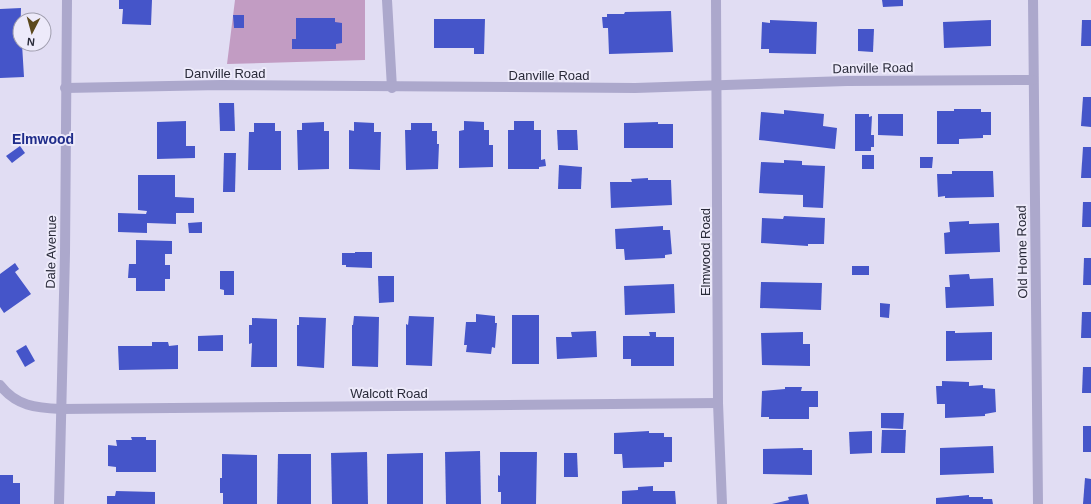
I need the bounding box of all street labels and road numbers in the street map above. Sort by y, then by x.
street label: Danville Road [832,60,914,76]
street label: Danville Road [185,66,265,81]
street label: Danville Road [509,68,589,83]
street label: Old Home Road [1014,205,1030,299]
street label: Elmwood Road [698,208,713,296]
street label: Dale Avenue [43,215,59,289]
street label: Walcott Road [350,386,428,401]

